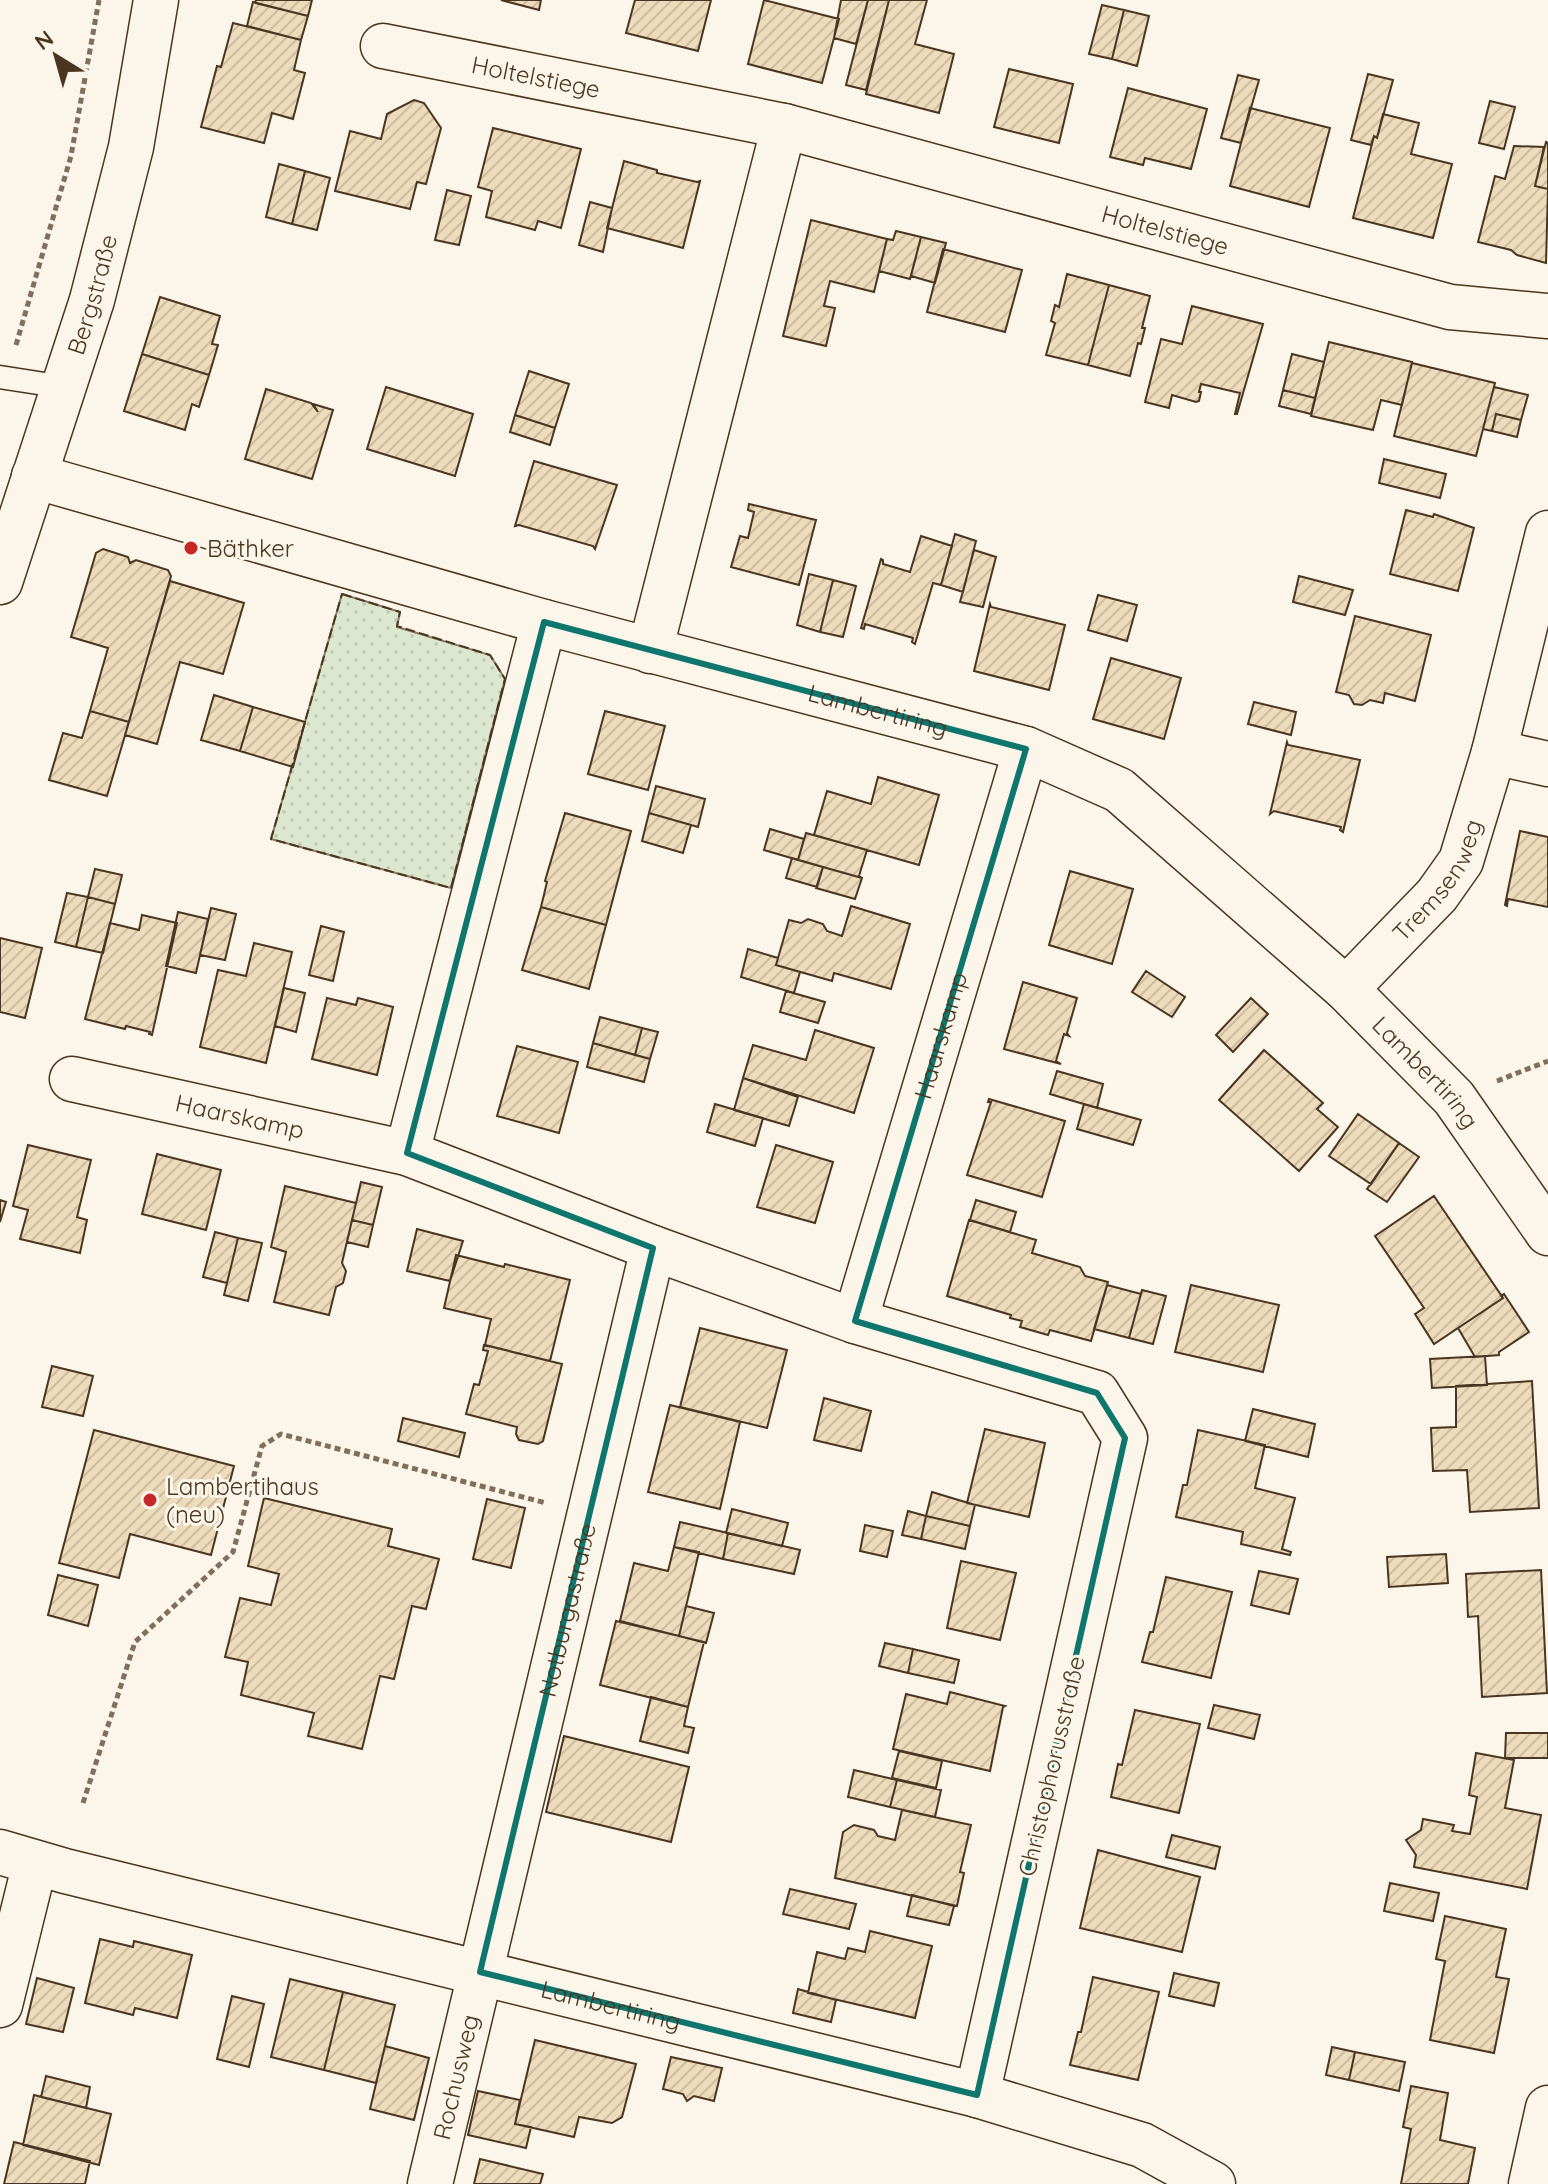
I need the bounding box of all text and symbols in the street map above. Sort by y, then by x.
north arrow [16,16,96,96]
text: N [29,24,59,56]
street label: Holtelstiege [469,49,603,104]
street label: Holtelstiege [1098,198,1232,261]
street label: Bergstraße [60,231,123,358]
place label: Bäthker [207,533,294,563]
marker: Bäthker [182,539,200,557]
street label: Lambertiring [805,677,951,743]
street label: Tremsenweg [1386,816,1488,947]
street label: Haarskamp [907,968,973,1102]
street label: Lambertiring [1366,1010,1486,1134]
street label: Haarskamp [173,1087,307,1145]
place label: Lambertihaus (neu) [166,1471,319,1529]
marker: Lambertihaus (neu) [141,1491,159,1509]
street label: Notburgastraße [532,1520,602,1700]
street label: Christophorusstraße [1011,1653,1091,1879]
street label: Lambertiring [538,1973,684,2037]
street label: Rochusweg [426,2011,485,2143]

